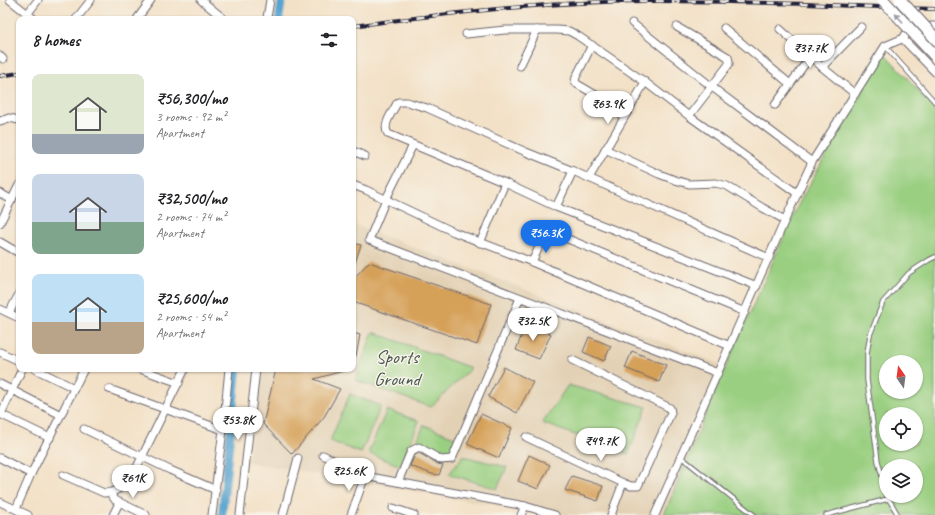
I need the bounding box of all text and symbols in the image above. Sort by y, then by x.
one-way arrow [894,13,904,23]
icon: filters [318,29,340,51]
text: 8 homes [32,30,80,51]
pin: ₹37.7K [777,35,843,69]
text: ₹37.7K [794,40,826,56]
text: ₹56,300/mo [156,88,227,109]
icon: home [64,90,112,138]
pin: ₹63.9K [575,91,641,125]
text: ₹63.9K [592,96,624,112]
text: 3 rooms · 92 m² [156,109,226,125]
text: Apartment [156,125,204,141]
text: ₹32,500/mo [156,188,227,209]
icon: home [64,190,112,238]
text: 2 rooms · 74 m² [156,209,226,225]
pin: ₹56.3K [513,220,579,254]
text: Apartment [156,225,204,241]
text: ₹56.3K [530,225,562,241]
text: ₹25,600/mo [156,288,227,309]
icon: home [64,290,112,338]
pin: ₹32.5K [500,308,566,342]
text: 2 rooms · 54 m² [156,309,226,325]
text: ₹32.5K [517,313,549,329]
text: Apartment [156,325,204,341]
park label: Sports Ground [374,345,422,391]
north arrow [879,355,923,399]
map controls [879,355,923,503]
pin: ₹53.8K [205,407,271,441]
button: locate [879,407,923,451]
text: ₹53.8K [222,412,254,428]
pin: ₹49.7K [568,428,634,462]
text: ₹49.7K [585,433,617,449]
pin: ₹25.6K [316,458,382,492]
button: layers [879,459,923,503]
text: ₹25.6K [333,463,365,479]
pin: ₹61K [109,465,157,499]
text: ₹61K [121,470,145,486]

